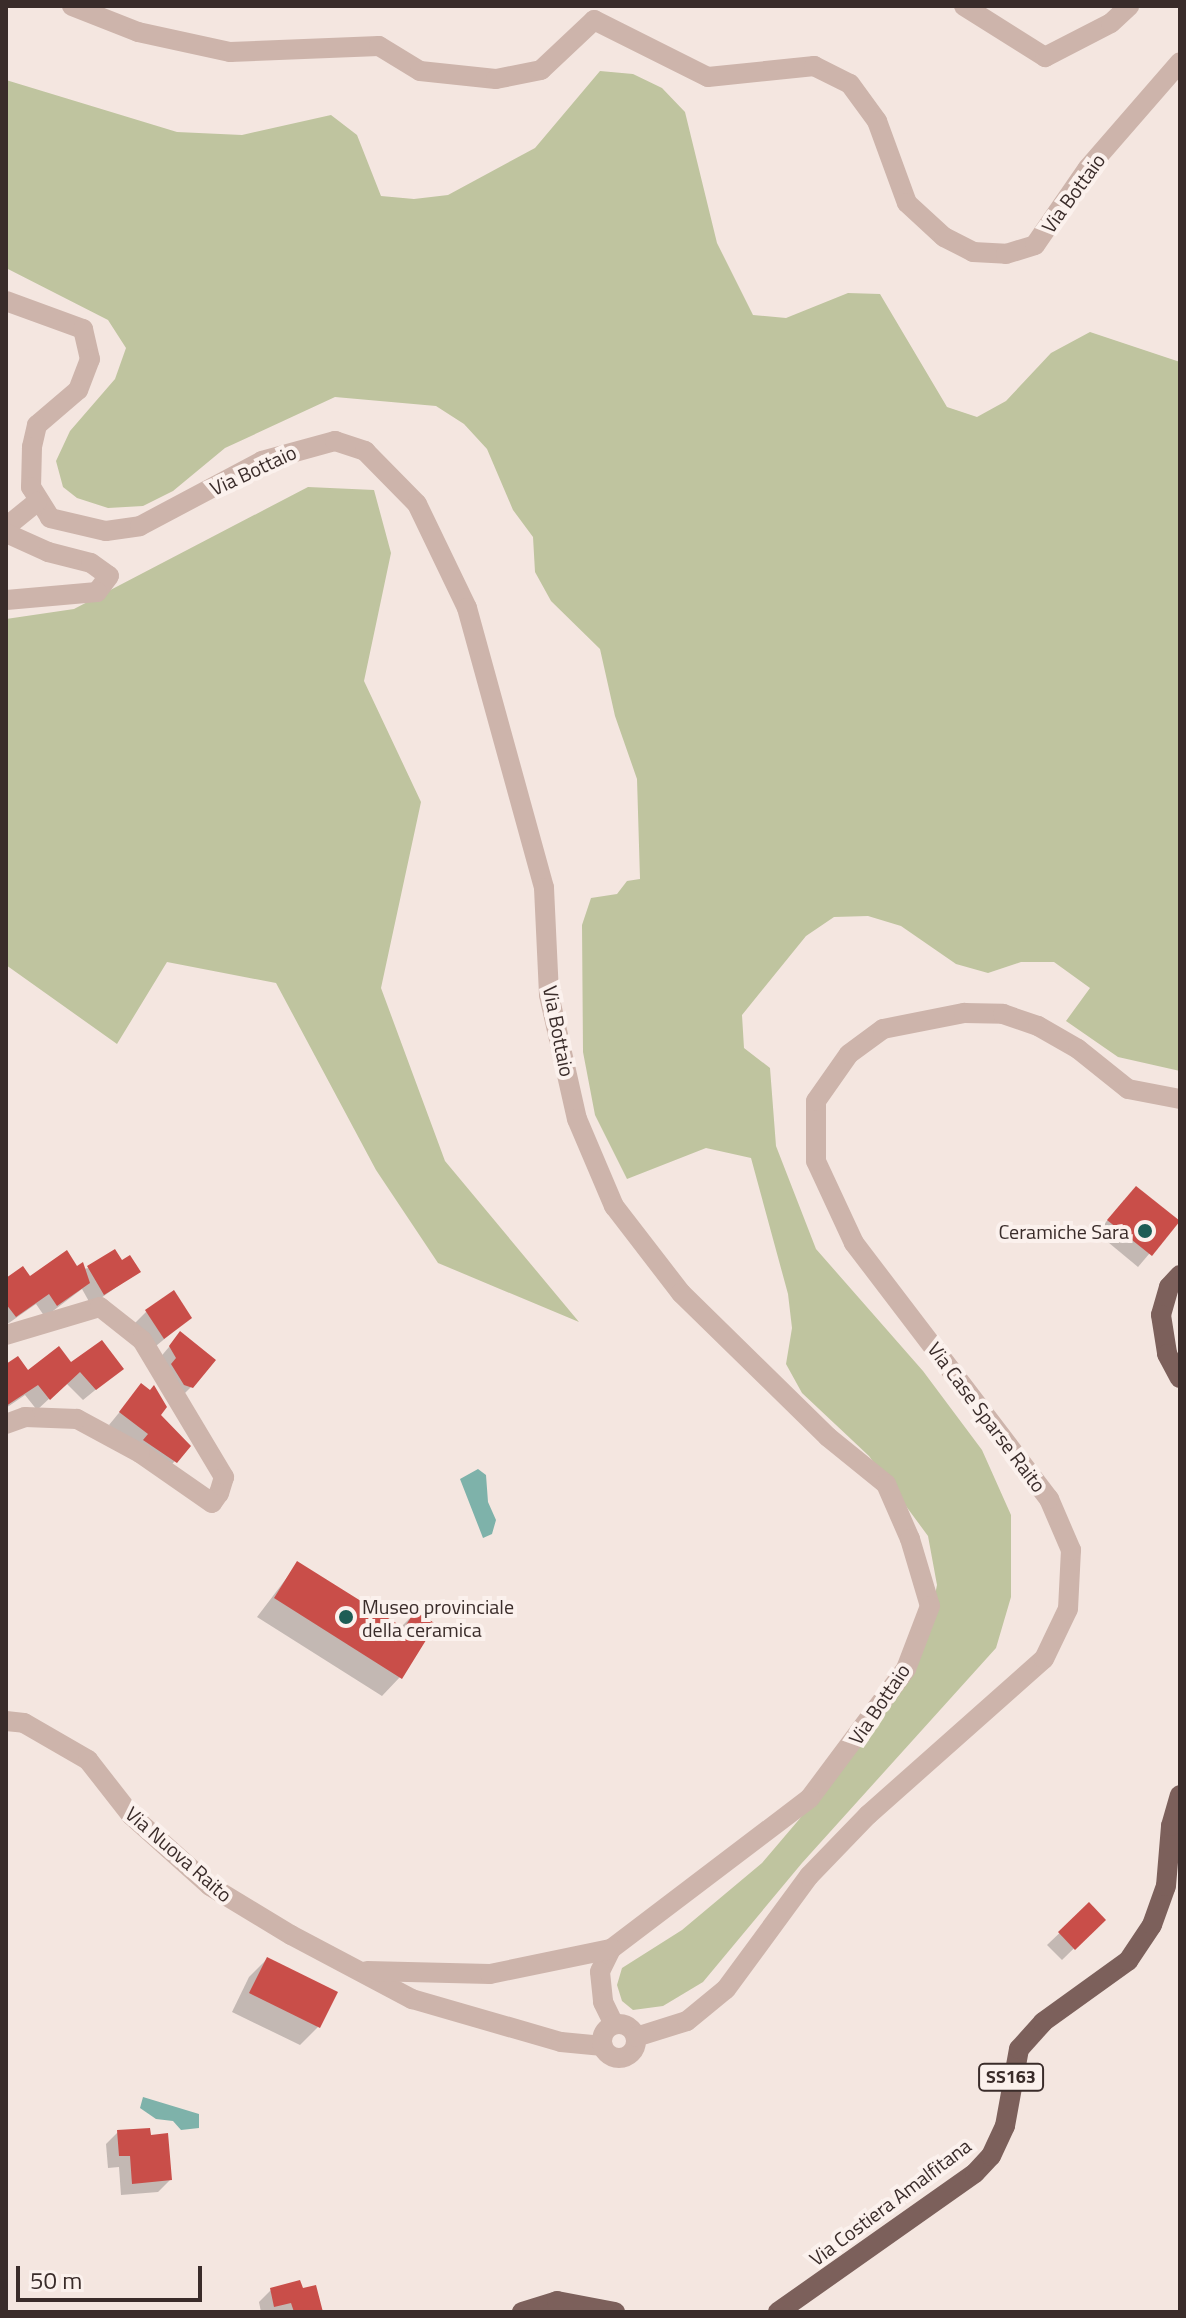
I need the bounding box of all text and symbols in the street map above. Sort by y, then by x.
street label: Via Bottaio [1036,149,1110,237]
street label: Via Bottaio [206,440,300,500]
street label: Via Bottaio [538,983,580,1079]
place label: Ceramiche Sara [998,1219,1129,1243]
marker: Ceramiche Sara [1136,1222,1154,1240]
street label: Via Case Sparse Raito [923,1337,1051,1497]
place label: Museo provinciale della ceramica [362,1594,514,1641]
marker: Museo provinciale della ceramica [337,1608,355,1626]
street label: Via Bottaio [843,1659,915,1749]
street label: Via Nuova Raito [121,1801,237,1907]
road number: SS163 [977,2063,1045,2091]
street label: Via Costiera Amalfitana [805,2133,975,2271]
scale bar [20,2250,206,2300]
text: 50 m [30,2262,82,2298]

